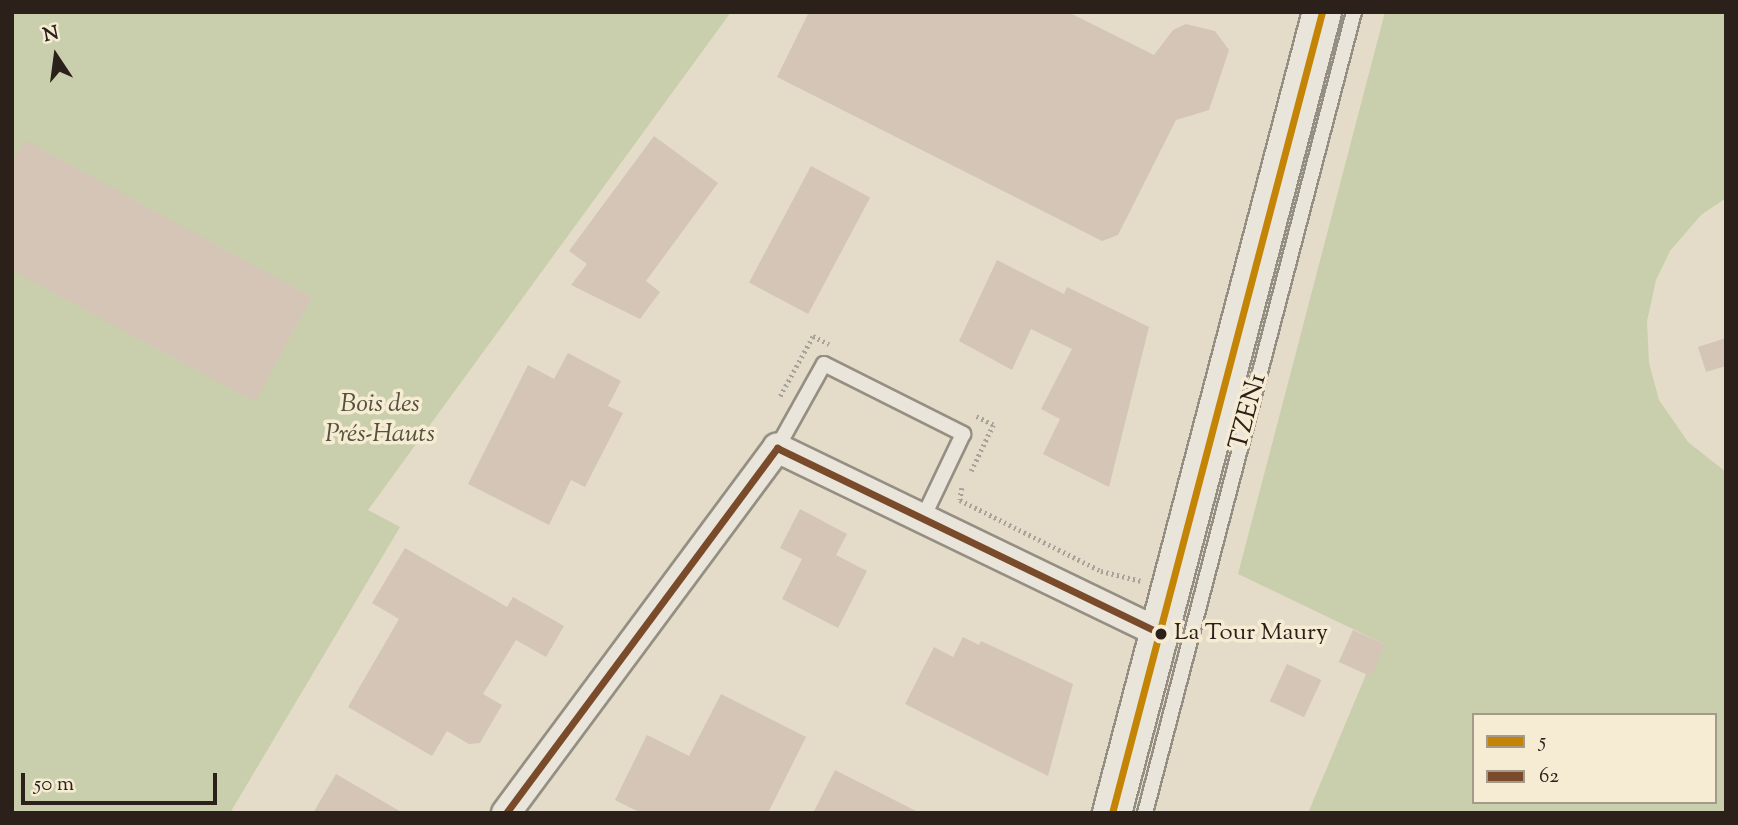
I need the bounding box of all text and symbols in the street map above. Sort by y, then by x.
text: N [41,20,62,50]
north arrow [21,21,91,91]
street label: TZEN1 [1224,370,1274,454]
park label: Bois des Prés-Hauts [325,389,435,450]
place label: La Tour Maury [1174,620,1328,648]
marker: La Tour Maury [1154,627,1168,641]
legend [1472,713,1717,804]
text: 5 [1539,727,1546,757]
scale bar [24,758,220,802]
text: 62 [1539,762,1559,792]
text: 50 m [34,770,74,800]

